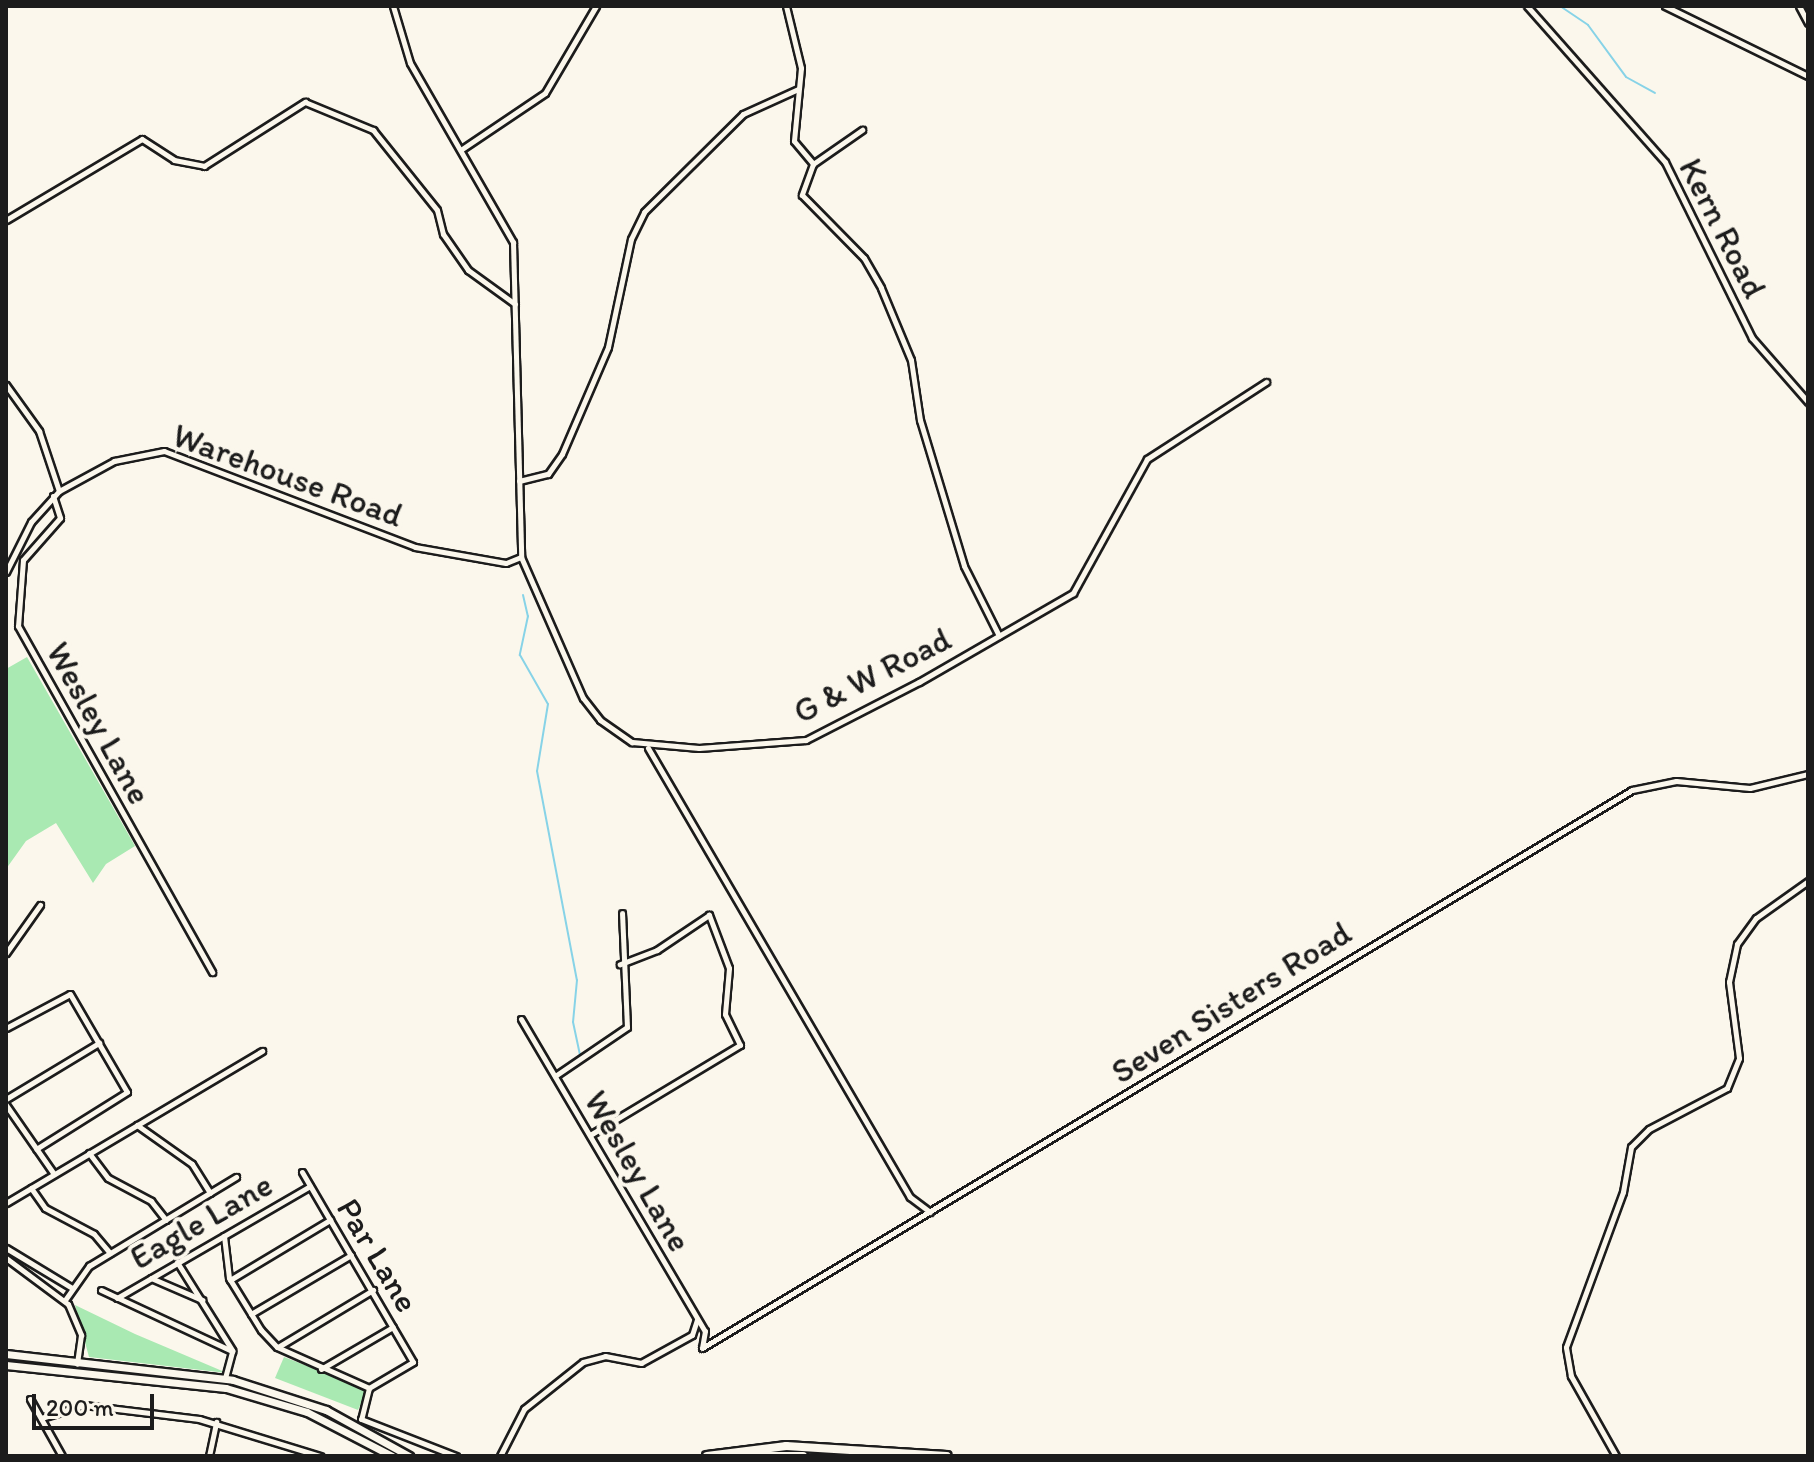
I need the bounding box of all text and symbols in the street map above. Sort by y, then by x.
street label: Kern Road [1671,152,1775,304]
street label: Warehouse Road [168,415,408,535]
street label: G & W Road [787,618,957,732]
street label: Wesley Lane [38,635,160,811]
street label: Seven Sisters Road [1104,912,1358,1092]
street label: Wesley Lane [576,1083,700,1259]
street label: Eagle Lane [123,1164,279,1278]
street label: Par Lane [328,1190,428,1320]
scale bar [36,1378,158,1428]
text: 200 m [46,1393,114,1422]

